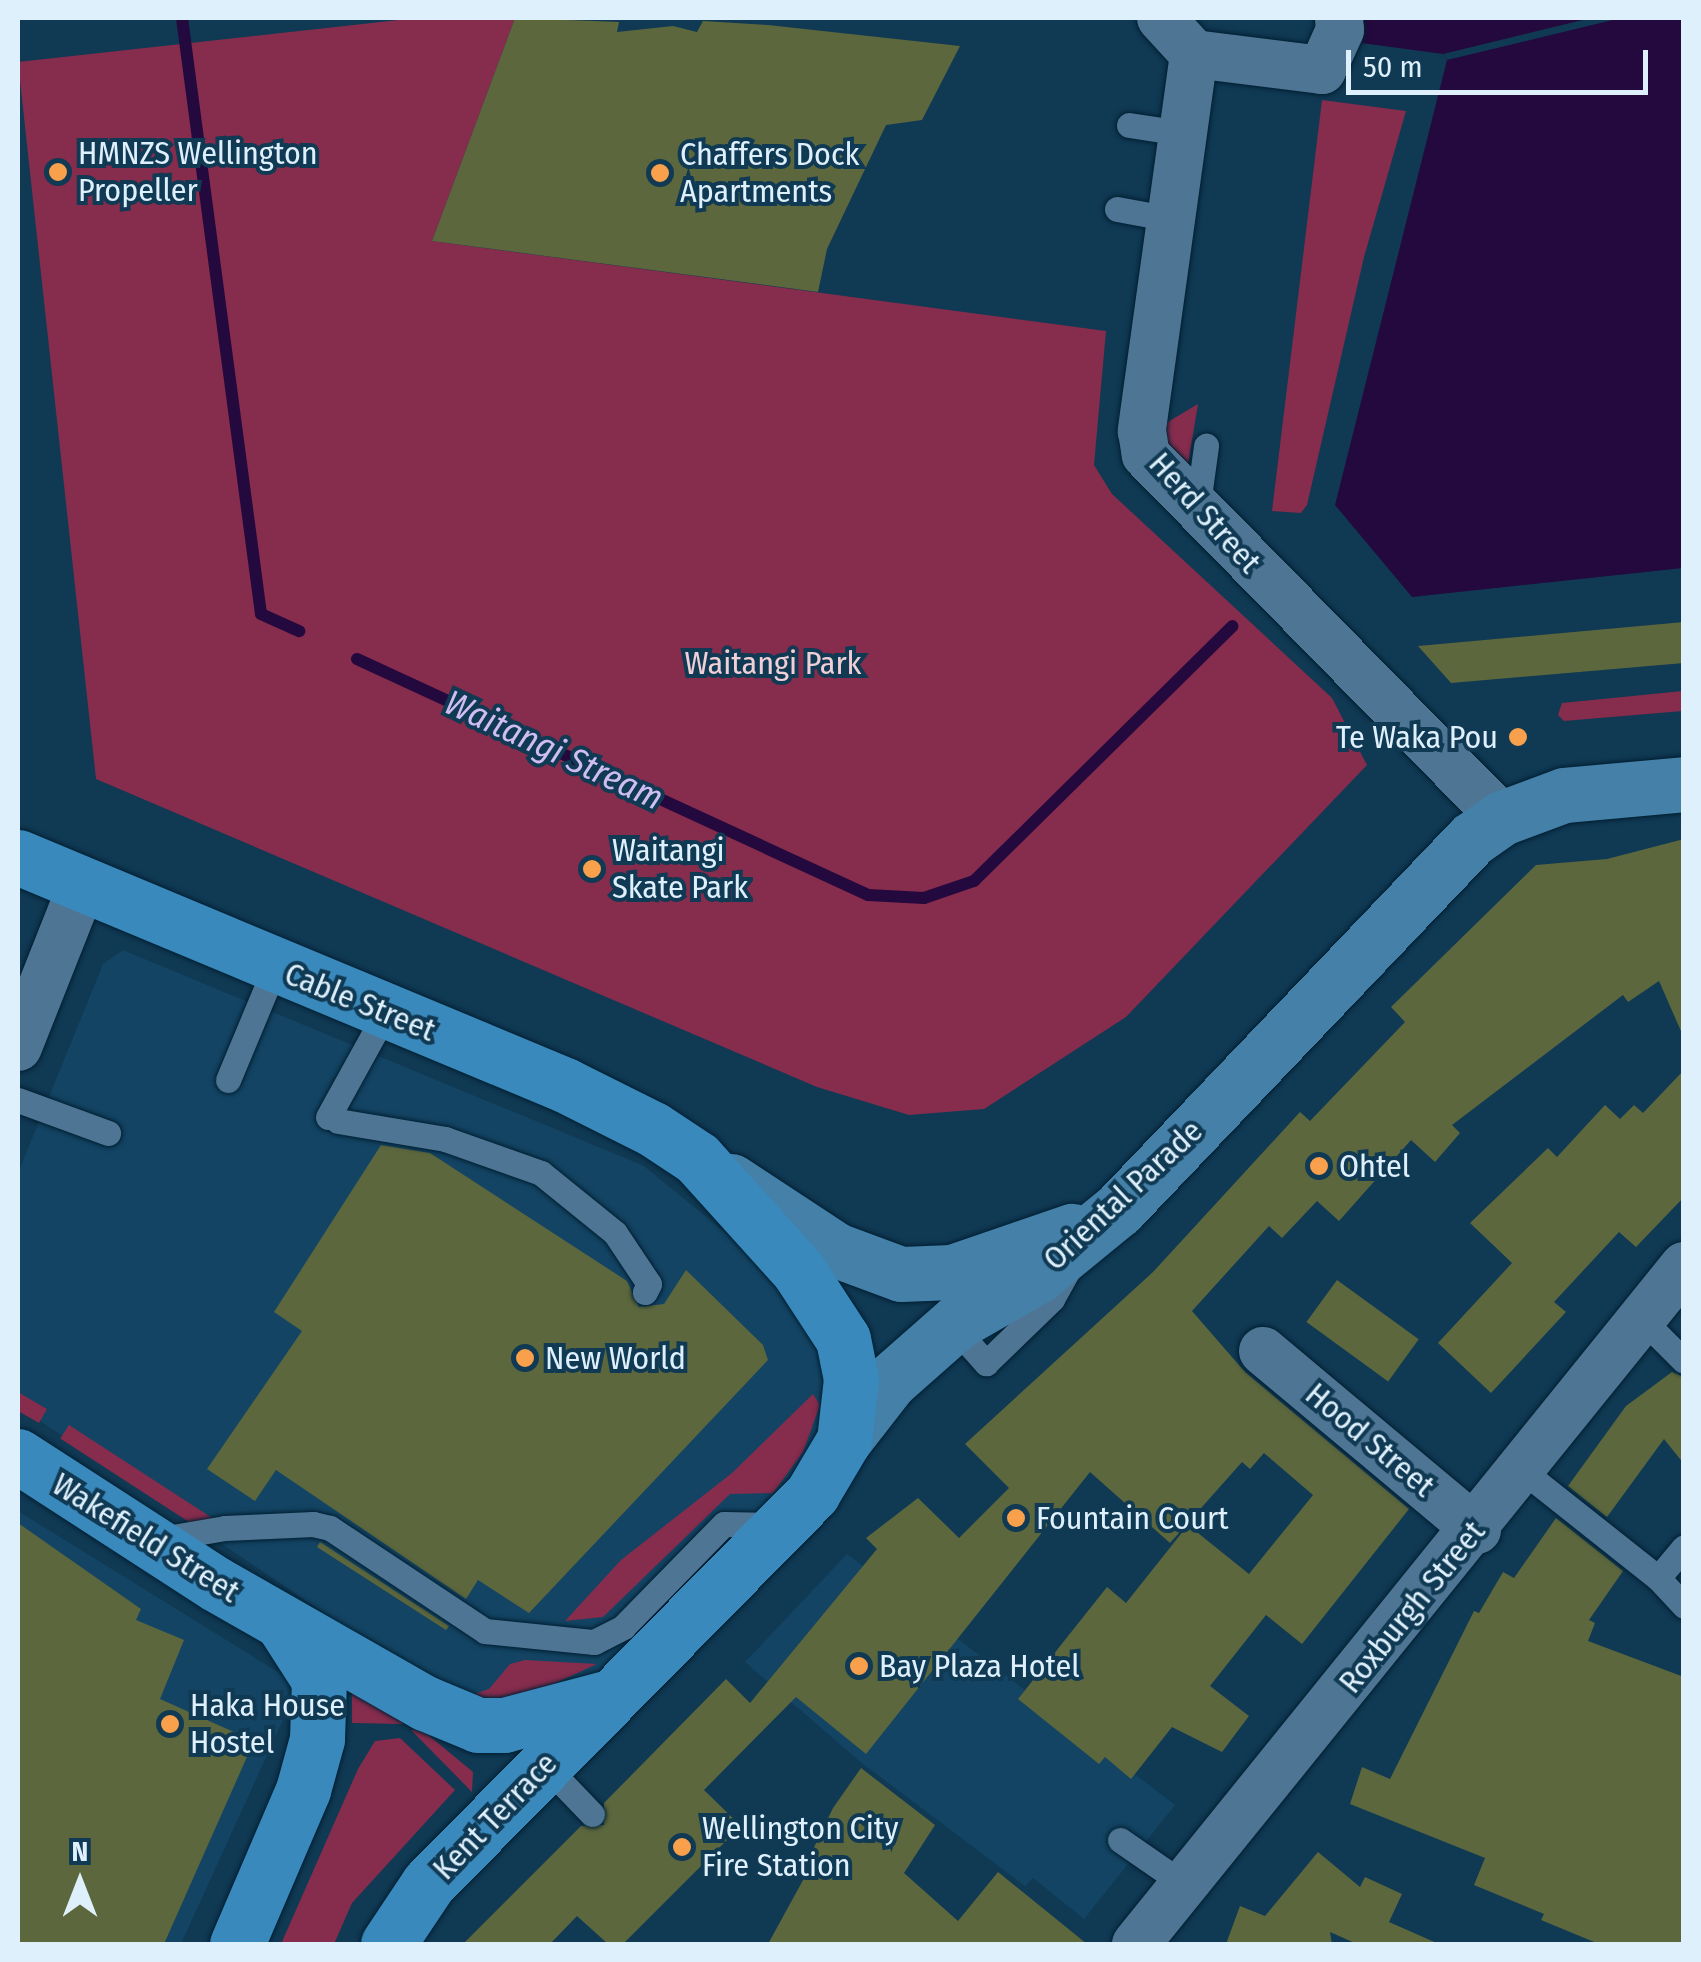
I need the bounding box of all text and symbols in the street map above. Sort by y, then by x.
scale bar [1351,30,1654,92]
text: 50 m [1363,49,1423,85]
place label: HMNZS Wellington Propeller [78,135,318,210]
place label: Chaffers Dock Apartments [680,136,859,211]
marker: HMNZS Wellington Propeller [47,161,69,183]
marker: Chaffers Dock Apartments [649,162,671,184]
street label: Herd Street [1141,445,1269,581]
park label: Waitangi Park [685,644,861,682]
water label: Waitangi Stream [438,681,670,819]
place label: Te Waka Pou [1336,718,1498,756]
marker: Te Waka Pou [1507,726,1529,748]
place label: Waitangi Skate Park [612,832,748,907]
marker: Waitangi Skate Park [581,858,603,880]
street label: Cable Street [279,954,441,1050]
street label: Oriental Parade [1036,1112,1210,1278]
place label: Ohtel [1339,1147,1410,1185]
marker: Ohtel [1308,1155,1330,1177]
place label: New World [545,1339,686,1377]
marker: New World [514,1347,536,1369]
street label: Hood Street [1298,1375,1442,1505]
street label: Wakefield Street [45,1465,247,1611]
place label: Fountain Court [1036,1499,1229,1537]
marker: Fountain Court [1005,1507,1027,1529]
street label: Roxburgh Street [1331,1513,1493,1701]
place label: Bay Plaza Hotel [879,1647,1080,1685]
marker: Bay Plaza Hotel [848,1655,870,1677]
place label: Haka House Hostel [190,1687,345,1762]
marker: Haka House Hostel [159,1713,181,1735]
street label: Kent Terrace [425,1744,565,1888]
place label: Wellington City Fire Station [702,1810,898,1885]
north arrow [30,1832,130,1932]
text: N [72,1835,88,1868]
marker: Wellington City Fire Station [671,1836,693,1858]

